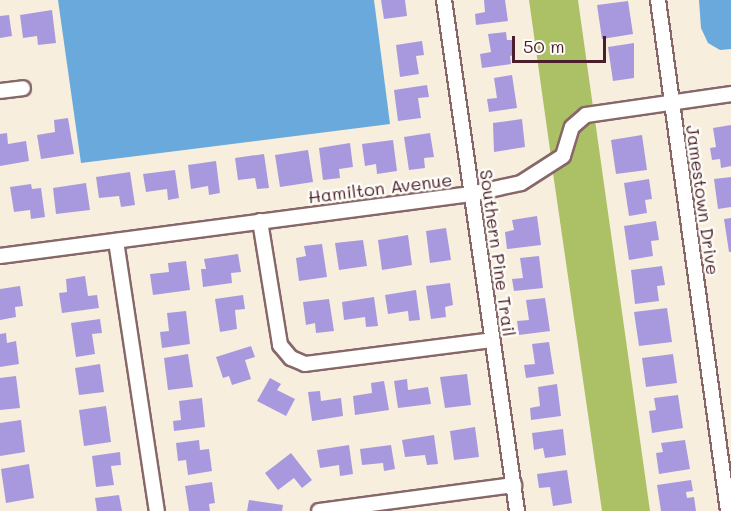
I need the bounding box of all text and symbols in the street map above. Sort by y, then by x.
scale bar [515,24,610,62]
text: 50 m [523,34,565,58]
street label: Jamestown Drive [682,124,724,276]
street label: Hamilton Avenue [307,168,453,208]
street label: Southern Pine Trail [476,168,520,338]

